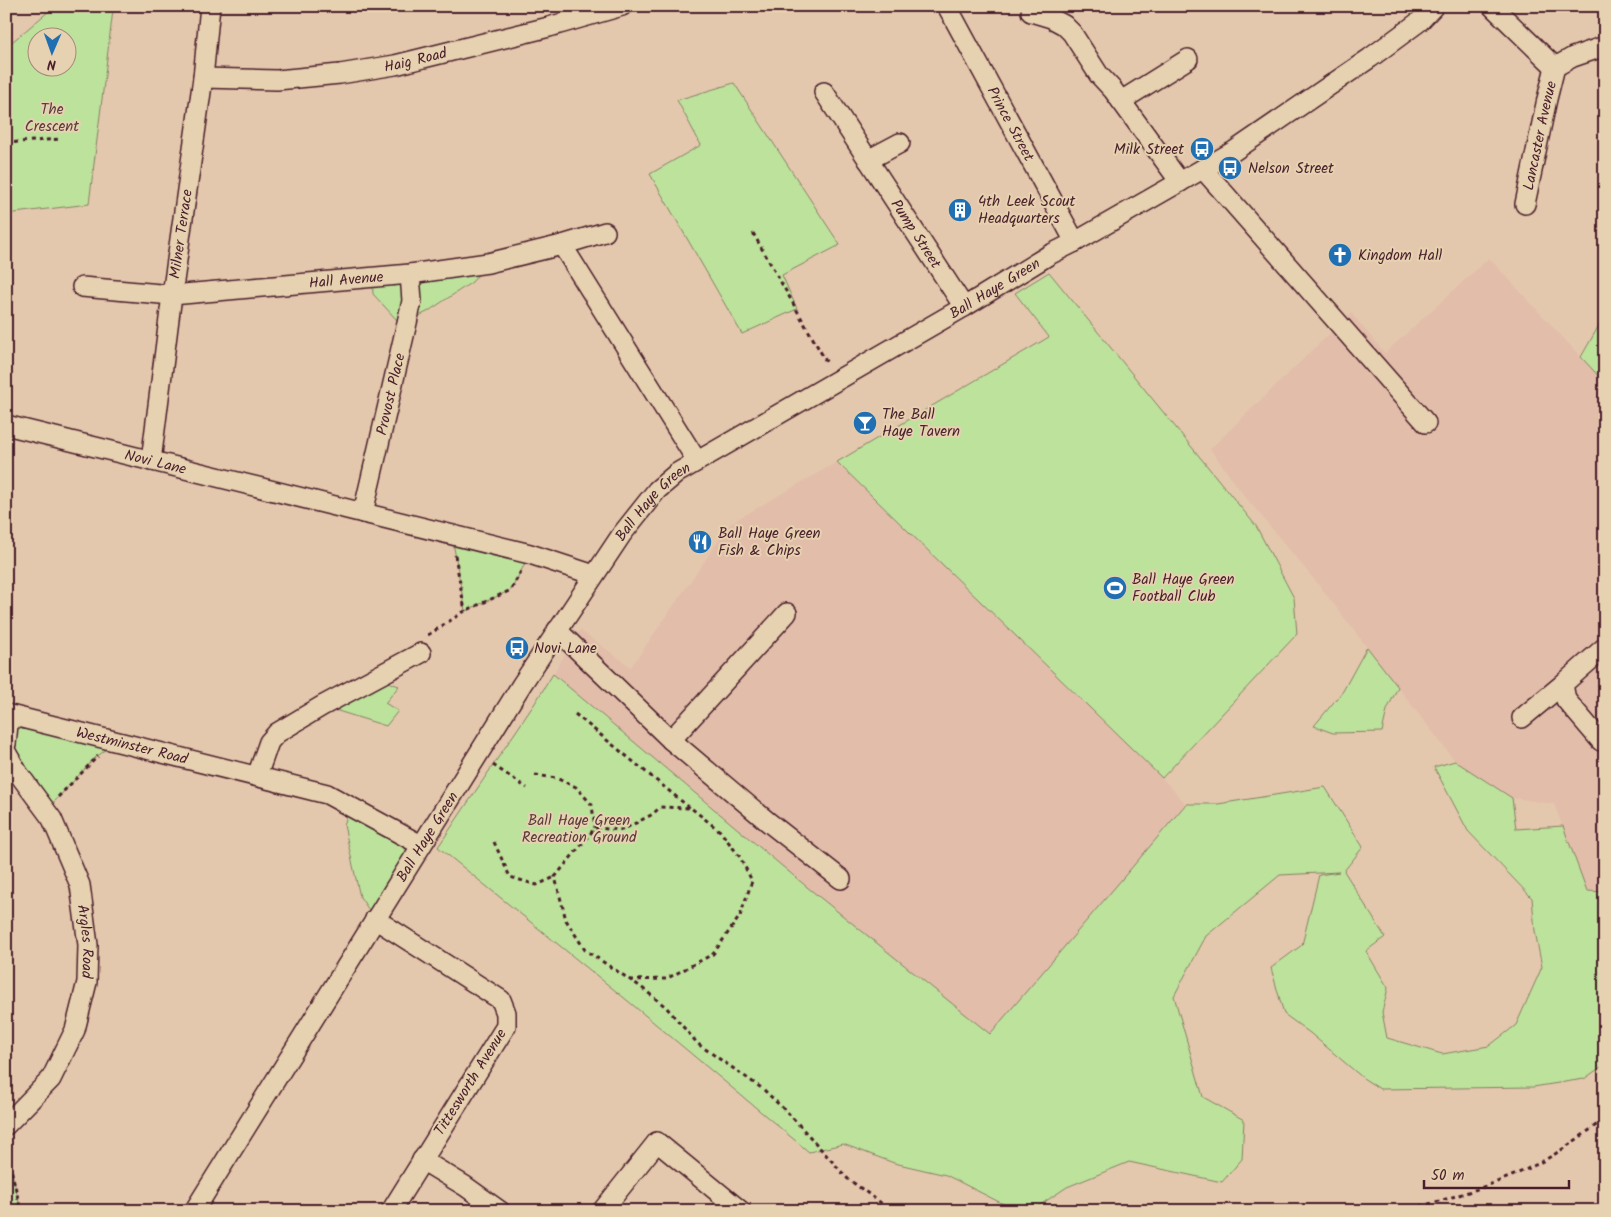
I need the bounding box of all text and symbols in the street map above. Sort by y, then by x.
north arrow [28,28,78,78]
street label: Haig Road [382,42,450,80]
text: N [47,53,56,75]
street label: Lancaster Avenue [1517,78,1564,193]
street label: Prince Street [980,82,1040,166]
park label: The Crescent [25,98,79,139]
bus stop icon: Milk Street [1189,136,1215,162]
place label: Milk Street [1114,138,1184,162]
bus stop icon: Nelson Street [1217,155,1243,181]
place label: Nelson Street [1248,157,1334,181]
street label: Milner Terrace [163,188,200,280]
place label: 4th Leek Scout Headquarters [978,190,1076,231]
street label: Pump Street [884,195,947,274]
building icon: 4th Leek Scout Headquarters [947,197,973,223]
church icon: Kingdom Hall [1327,242,1353,268]
place label: Kingdom Hall [1358,244,1443,268]
street label: Ball Haye Green [945,252,1045,326]
street label: Hall Avenue [308,265,385,296]
street label: Provost Place [370,351,413,438]
place label: The Ball Haye Tavern [882,403,960,444]
bar icon: The Ball Haye Tavern [852,410,878,436]
street label: Novi Lane [122,444,189,482]
street label: Ball Haye Green [609,457,695,546]
place label: Ball Haye Green Fish & Chips [718,522,820,563]
restaurant icon: Ball Haye Green Fish & Chips [687,529,713,555]
place label: Ball Haye Green Football Club [1132,568,1234,609]
sports icon: Ball Haye Green Football Club [1102,575,1128,601]
bus stop icon: Novi Lane [504,635,530,661]
place label: Novi Lane [534,637,597,661]
street label: Westminster Road [74,721,191,772]
street label: Ball Haye Green [391,787,465,887]
park label: Ball Haye Green Recreation Ground [522,809,637,850]
street label: Argles Road [70,903,99,979]
street label: Tittesworth Avenue [428,1024,514,1141]
scale bar [1424,1157,1568,1189]
text: 50 m [1431,1164,1465,1188]

